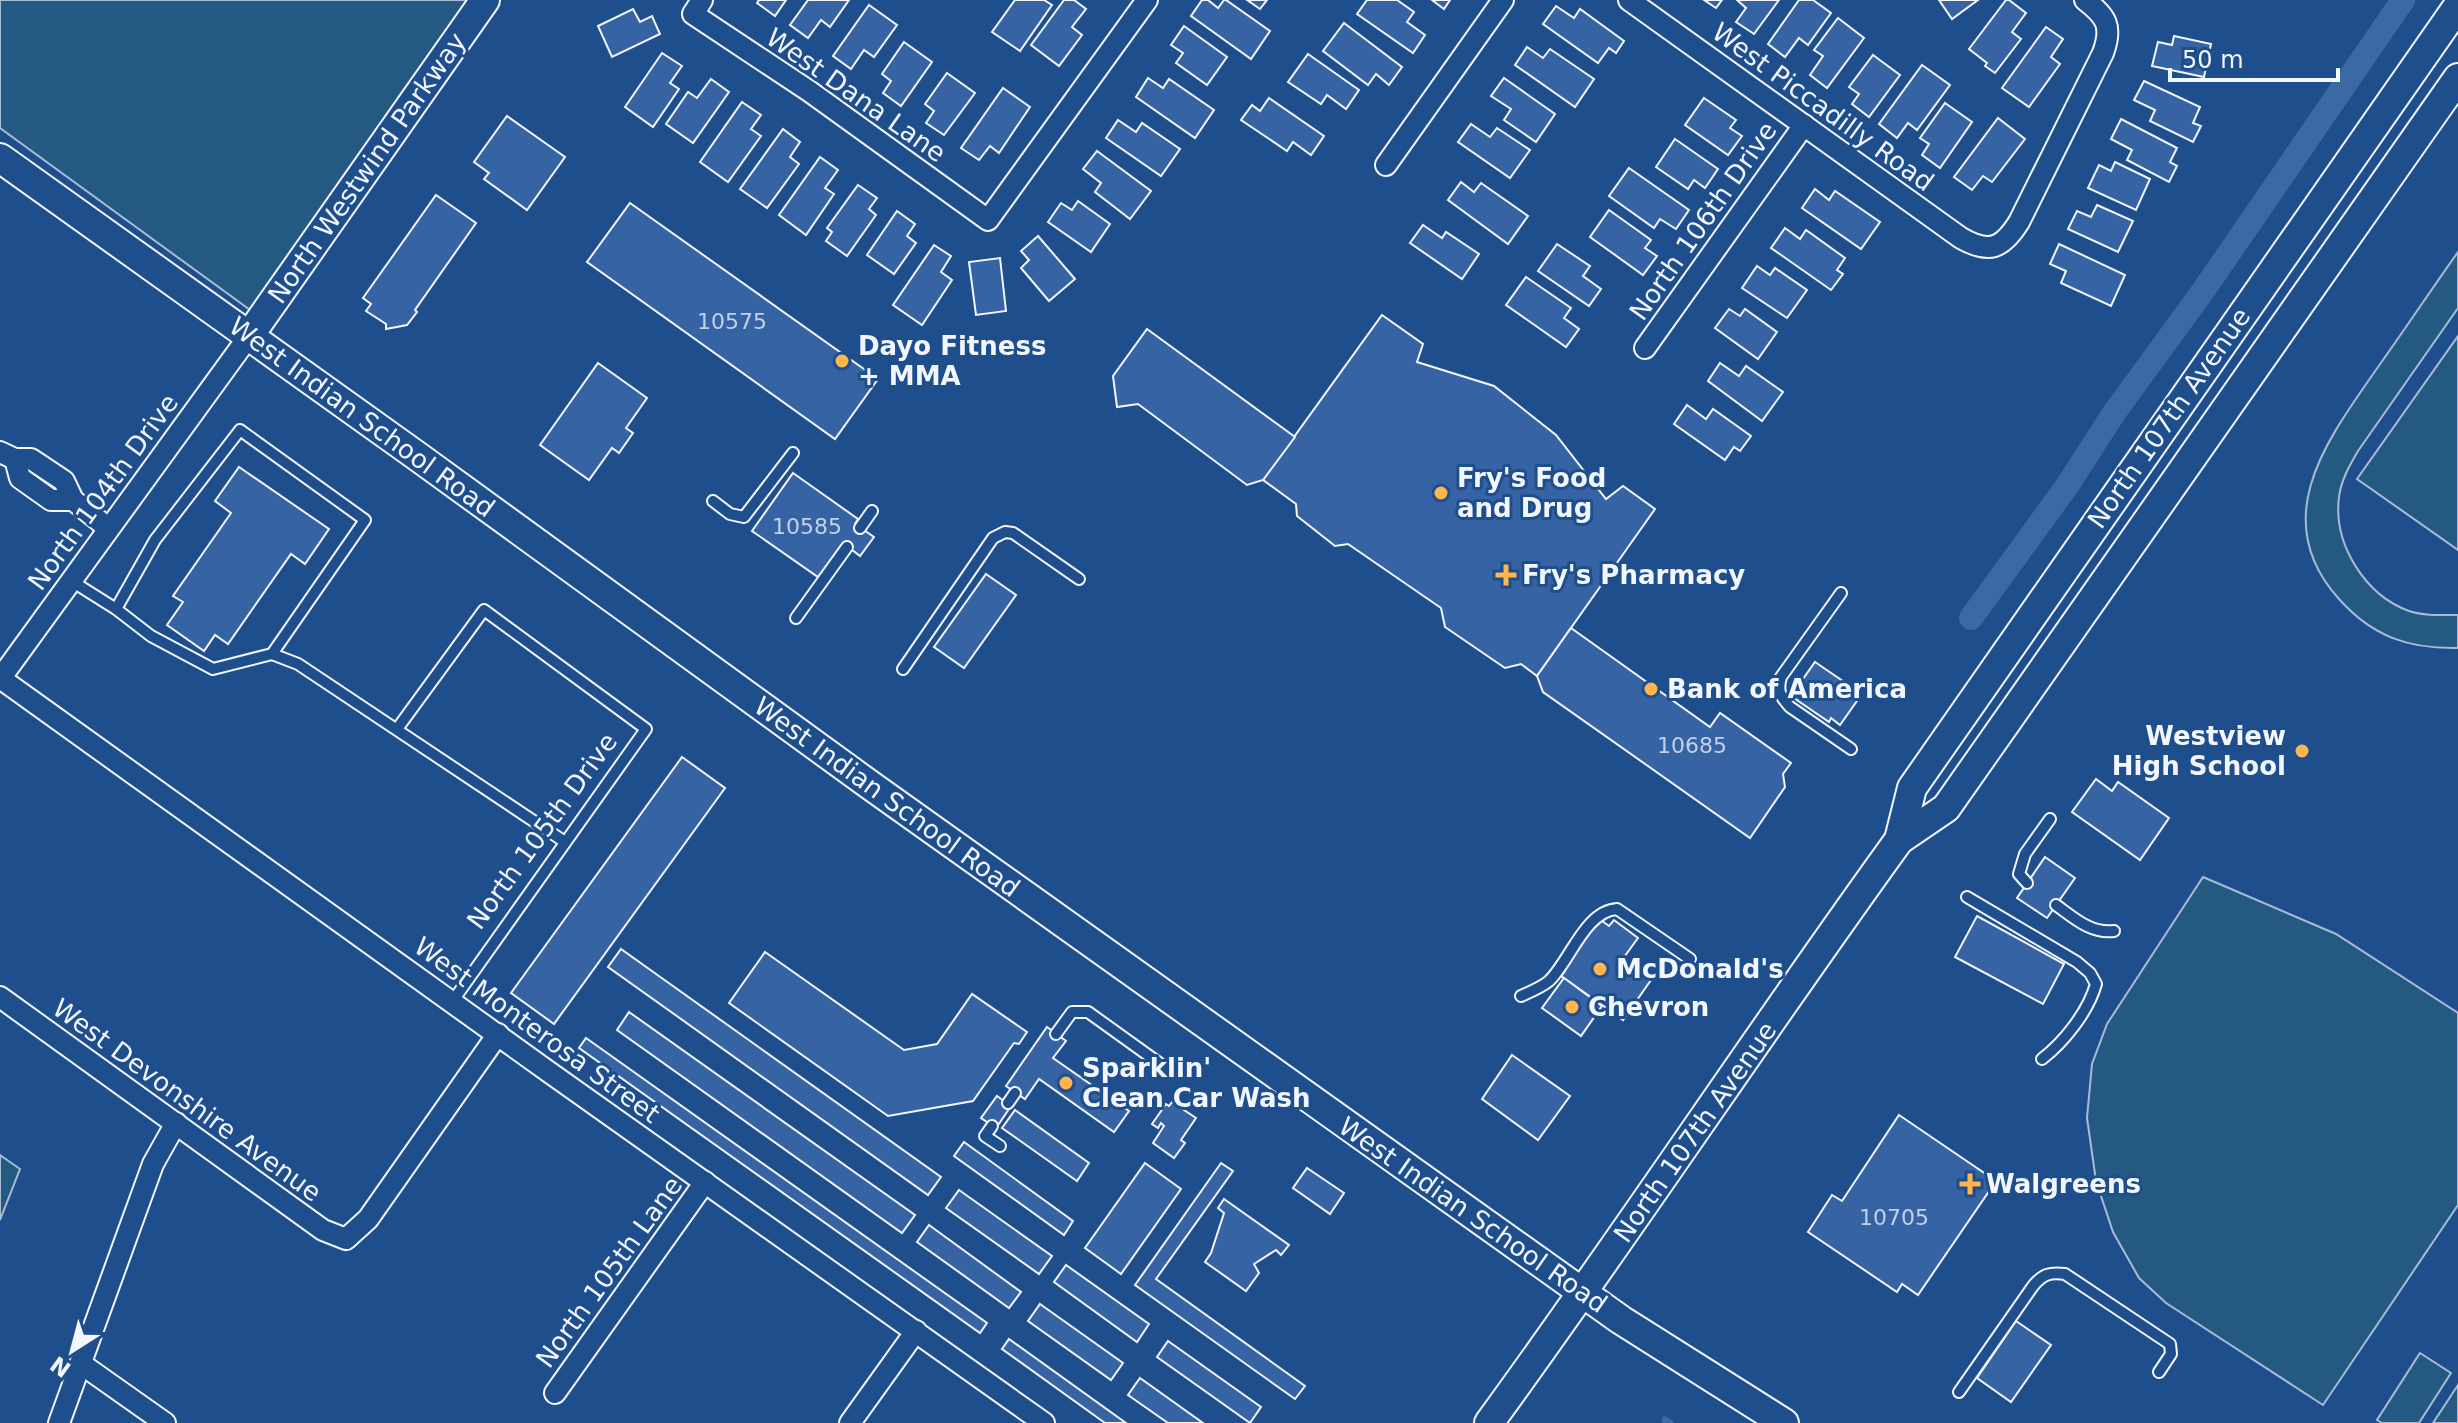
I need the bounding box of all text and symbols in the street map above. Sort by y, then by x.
street label: West Piccadilly Road [1707,17,1939,197]
street label: West Dana Lane [761,22,951,168]
street label: North Westwind Parkway [262,27,472,309]
scale bar [2170,32,2338,82]
text: 50 m [2182,46,2244,74]
street label: North 106th Drive [1623,116,1783,326]
street label: North 107th Avenue [2082,302,2256,534]
house number: 10575 [697,309,767,334]
street label: West Indian School Road [224,311,500,523]
place label: Dayo Fitness + MMA [858,331,1046,391]
marker: Dayo Fitness + MMA [833,352,851,370]
street label: North 104th Drive [22,388,184,596]
place label: Fry's Food and Drug [1457,463,1606,523]
marker: Fry's Food and Drug [1432,484,1450,502]
house number: 10585 [772,514,842,539]
place label: Fry's Pharmacy [1522,560,1745,590]
marker: Fry's Pharmacy [1497,566,1515,584]
place label: Bank of America [1667,674,1907,704]
marker: Bank of America [1642,680,1660,698]
street label: West Indian School Road [749,691,1025,903]
place label: Westview High School [2112,721,2286,781]
street label: North 105th Drive [461,727,623,935]
house number: 10685 [1657,733,1727,758]
marker: Westview High School [2293,742,2311,760]
street label: West Monterosa Street [408,931,666,1129]
place label: McDonald's [1616,954,1784,984]
marker: McDonald's [1591,960,1609,978]
place label: Chevron [1588,992,1709,1022]
street label: West Devonshire Avenue [47,993,327,1207]
marker: Chevron [1563,998,1581,1016]
street label: North 107th Avenue [1608,1016,1782,1248]
place label: Sparklin' Clean Car Wash [1082,1053,1311,1113]
marker: Sparklin' Clean Car Wash [1057,1074,1075,1092]
street label: West Indian School Road [1333,1111,1613,1319]
place label: Walgreens [1986,1169,2141,1199]
street label: North 105th Lane [530,1171,688,1373]
marker: Walgreens [1961,1175,1979,1193]
house number: 10705 [1859,1205,1929,1230]
north arrow [32,1311,112,1391]
text: N [46,1351,75,1382]

